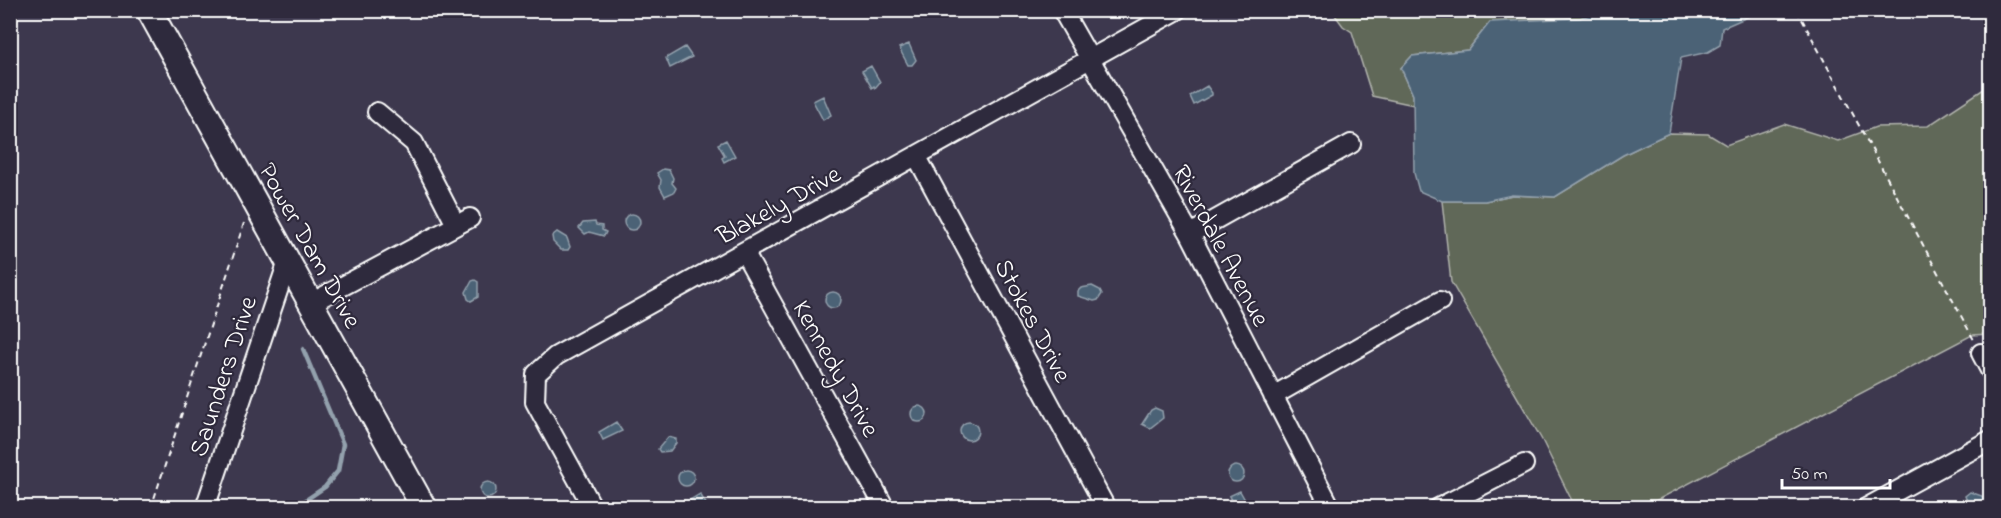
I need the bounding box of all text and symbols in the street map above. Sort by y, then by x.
street label: Power Dam Drive [247,157,370,337]
street label: Blakely Drive [709,157,849,257]
street label: Riverdale Avenue [1161,159,1278,334]
street label: Stokes Drive [983,253,1080,390]
street label: Saunders Drive [181,291,269,462]
street label: Kennedy Drive [781,294,888,445]
scale bar [1782,452,1890,490]
text: 50 m [1791,462,1828,488]

